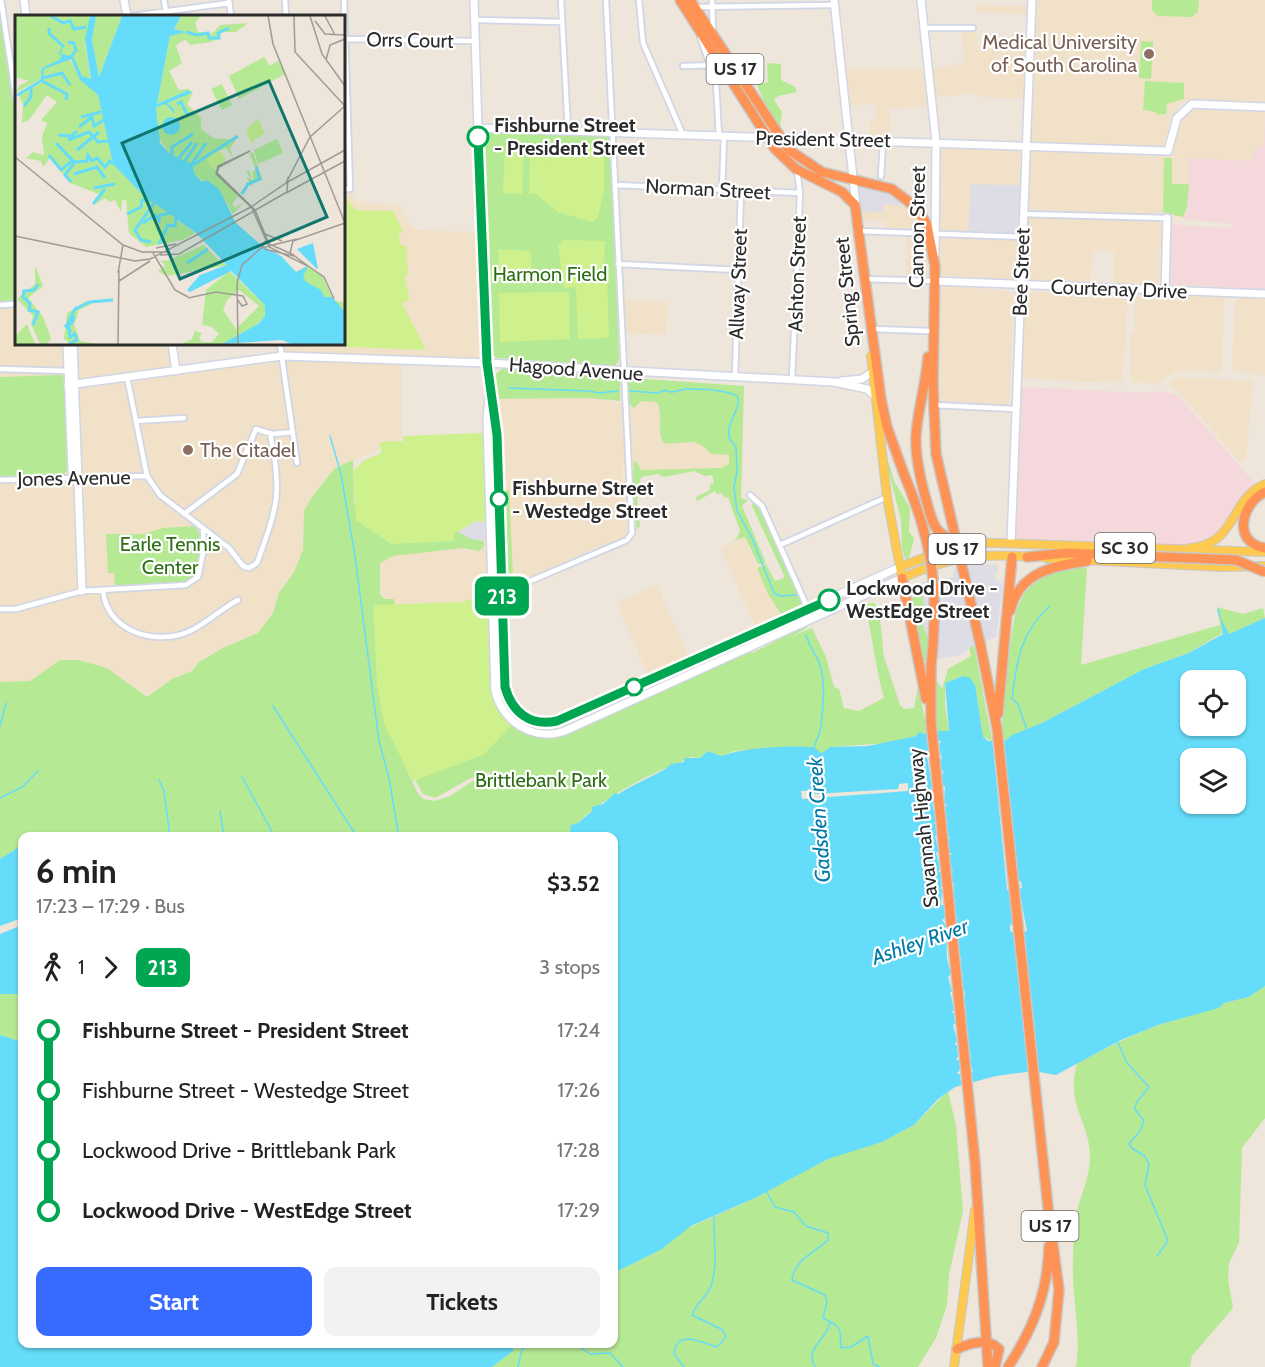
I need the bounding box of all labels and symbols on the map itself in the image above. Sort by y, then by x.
inset map [15,15,345,345]
street label: Orrs Court [366,27,454,53]
place label: Medical University of South Carolina [982,30,1137,77]
marker: Medical University of South Carolina [1142,47,1156,61]
road number: US 17 [706,54,764,84]
place label: Fishburne Street - President Street [494,113,645,160]
marker: Fishburne Street - President Street [467,126,489,148]
street label: President Street [755,126,891,152]
street label: Cannon Street [904,165,930,288]
street label: Norman Street [645,174,771,204]
street label: Ashton Street [783,215,811,332]
street label: Bee Street [1007,227,1035,317]
street label: Allway Street [724,228,752,340]
street label: Spring Street [829,236,865,348]
park label: Harmon Field [493,262,607,286]
street label: Courtenay Drive [1050,275,1188,303]
street label: Hagood Avenue [508,352,644,386]
place label: The Citadel [200,438,296,462]
marker: The Citadel [181,443,195,457]
street label: Jones Avenue [16,465,131,491]
place label: Fishburne Street - Westedge Street [512,476,668,523]
marker: Fishburne Street - Westedge Street [490,490,508,508]
park label: Earle Tennis Center [120,532,220,579]
road number: SC 30 [1095,533,1155,563]
road number: US 17 [928,534,986,564]
line badge: 213 [468,576,536,616]
place label: Lockwood Drive - WestEdge Street [846,576,998,623]
marker: Lockwood Drive - WestEdge Street [818,589,840,611]
unlabelled marker [625,678,643,696]
street label: Savannah Highway [903,747,943,909]
water label: Gadsden Creek [802,756,835,883]
park label: Brittlebank Park [475,768,607,792]
water label: Ashley River [867,913,973,970]
road number: US 17 [1022,1211,1078,1241]

